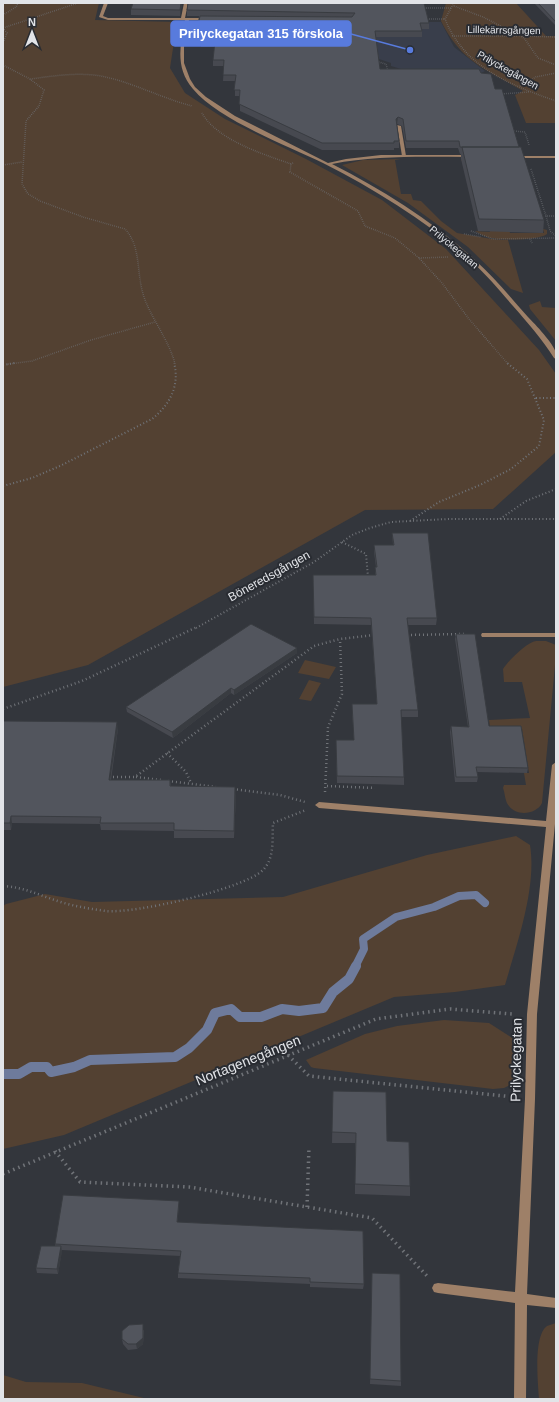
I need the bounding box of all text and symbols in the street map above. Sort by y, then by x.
north arrow [12,12,52,52]
text: N [28,16,36,28]
callout: Prilyckegatan 315 förskola [171,21,351,46]
street label: Lillekärrsgången [467,24,541,36]
text: Prilyckegatan 315 förskola [179,26,344,41]
street label: Prilyckegången [475,49,541,91]
street label: Prilyckegatan [427,223,481,271]
street label: Böneredsgången [226,548,312,604]
street label: Prilyckegatan [507,1018,525,1102]
street label: Nortagenegången [193,1032,303,1088]

